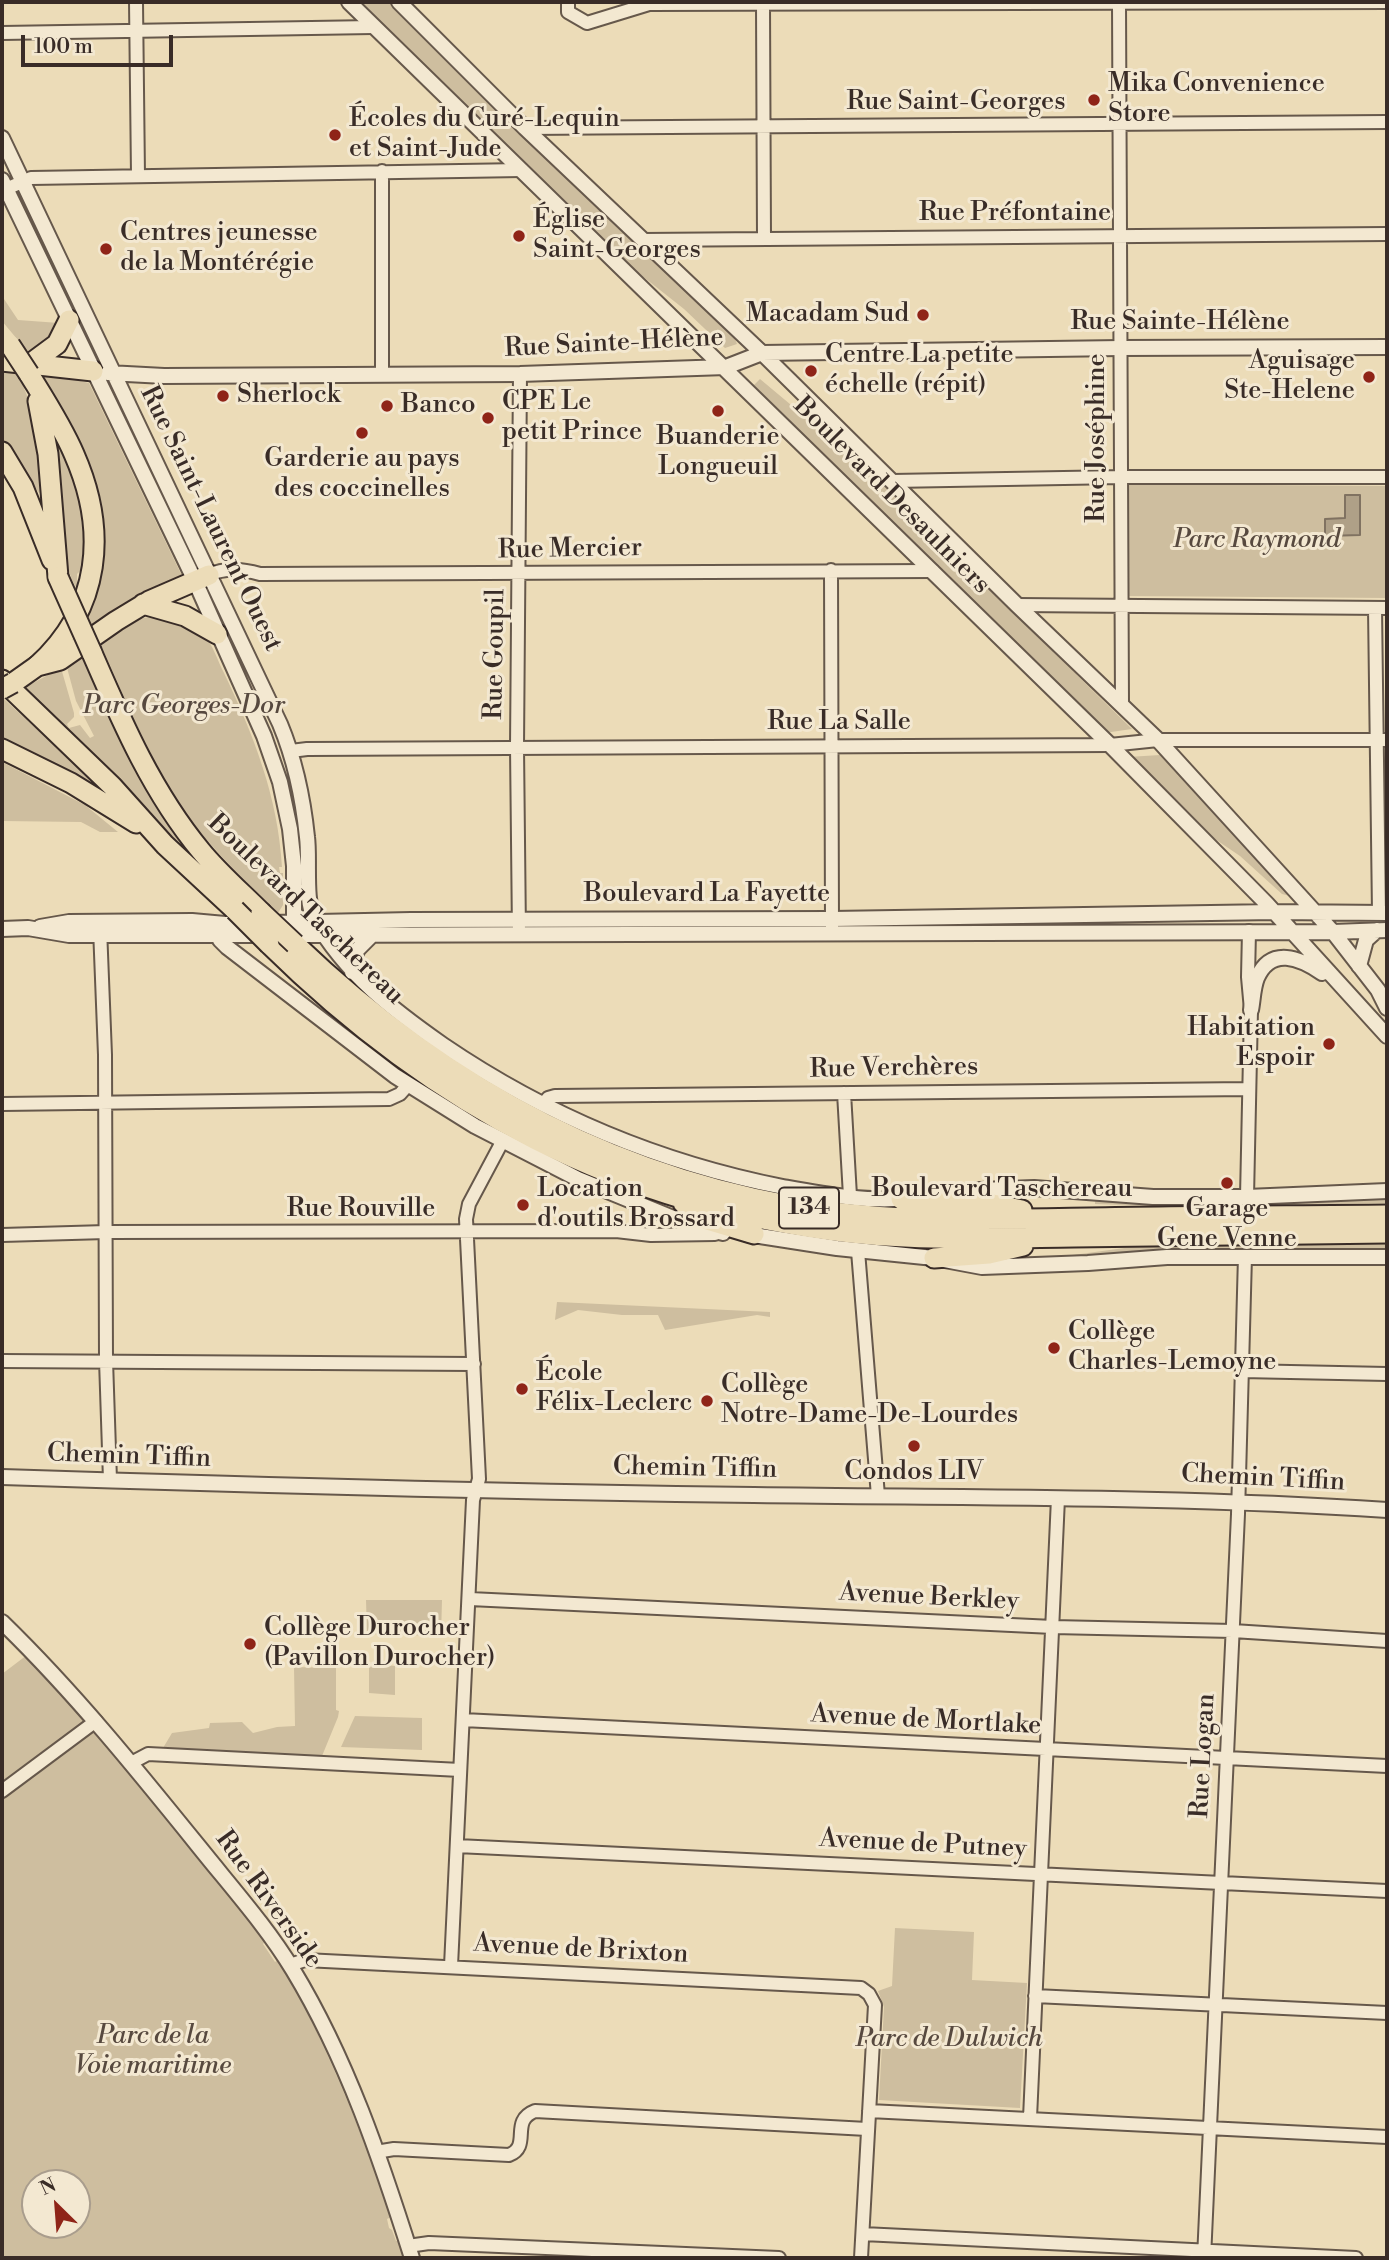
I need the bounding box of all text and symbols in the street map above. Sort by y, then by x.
scale bar [24,21,177,65]
text: 100 m [34,34,93,60]
place label: Mika Convenience Store [1108,69,1325,130]
street label: Rue Saint-Georges [846,87,1066,119]
marker: Mika Convenience Store [1086,92,1102,108]
place label: Écoles du Curé-Lequin et Saint-Jude [349,104,620,166]
marker: Écoles du Curé-Lequin et Saint-Jude [327,127,343,143]
street label: Rue Préfontaine [919,198,1111,230]
place label: Église Saint-Georges [533,205,701,266]
place label: Centres jeunesse de la Montérégie [120,218,318,280]
marker: Église Saint-Georges [511,228,527,244]
marker: Centres jeunesse de la Montérégie [98,241,114,257]
place label: Macadam Sud [746,299,909,331]
marker: Macadam Sud [915,307,931,323]
street label: Rue Sainte-Hélène [1070,307,1290,339]
street label: Rue Sainte-Hélène [504,323,724,365]
place label: Centre La petite échelle (répit) [825,340,1014,402]
place label: Aguisage Ste-Helene [1224,346,1355,408]
street label: Rue Joséphine [1082,353,1114,523]
marker: Centre La petite échelle (répit) [803,363,819,379]
marker: Aguisage Ste-Helene [1361,369,1377,385]
place label: Sherlock [237,380,340,412]
street label: Rue Saint-Laurent Ouest [132,381,288,657]
place label: CPE Le petit Prince [502,387,642,448]
marker: Sherlock [215,388,231,404]
place label: Banco [401,390,476,422]
street label: Boulevard Desaulniers [786,391,996,601]
marker: Banco [379,398,395,414]
marker: Buanderie Longueuil [710,403,726,419]
marker: CPE Le petit Prince [480,410,496,426]
place label: Buanderie Longueuil [656,422,780,484]
marker: Garderie au pays des coccinelles [354,425,370,441]
place label: Garderie au pays des coccinelles [264,444,460,505]
park label: Parc Raymond [1174,525,1340,557]
street label: Rue Mercier [498,533,642,567]
street label: Rue Goupil [479,588,513,720]
park label: Parc Georges-Dor [83,691,285,723]
street label: Rue La Salle [767,707,911,739]
street label: Boulevard Taschereau [200,808,410,1012]
street label: Boulevard La Fayette [584,879,830,911]
place label: Habitation Espoir [1187,1013,1315,1074]
marker: Habitation Espoir [1321,1036,1337,1052]
street label: Rue Verchères [809,1052,979,1086]
place label: Location d'outils Brossard [537,1174,735,1236]
street label: Boulevard Taschereau [872,1174,1132,1206]
marker: Garage Gene Venne [1219,1175,1235,1191]
road number: 134 [779,1188,839,1228]
street label: Rue Rouville [287,1194,435,1226]
place label: Garage Gene Venne [1157,1194,1297,1256]
marker: Location d'outils Brossard [515,1197,531,1213]
place label: Collège Charles-Lemoyne [1068,1317,1276,1378]
marker: Collège Charles-Lemoyne [1046,1340,1062,1356]
place label: École Félix-Leclerc [536,1358,692,1420]
place label: Collège Notre-Dame-De-Lourdes [721,1370,1018,1432]
marker: École Félix-Leclerc [514,1381,530,1397]
marker: Collège Notre-Dame-De-Lourdes [699,1393,715,1409]
marker: Condos LIV [906,1438,922,1454]
street label: Chemin Tiffin [46,1439,212,1475]
street label: Chemin Tiffin [613,1452,777,1486]
place label: Condos LIV [844,1457,984,1489]
street label: Chemin Tiffin [1180,1459,1346,1499]
street label: Avenue Berkley [838,1578,1020,1618]
place label: Collège Durocher (Pavillon Durocher) [264,1613,495,1674]
marker: Collège Durocher (Pavillon Durocher) [242,1636,258,1652]
street label: Rue Logan [1185,1693,1223,1819]
street label: Avenue de Mortlake [810,1699,1042,1743]
street label: Avenue de Putney [819,1824,1027,1866]
street label: Rue Riverside [208,1825,328,1975]
street label: Avenue de Brixton [473,1929,689,1971]
park label: Parc de la Voie maritime [75,2021,231,2082]
park label: Parc de Dulwich [856,2024,1042,2056]
north arrow [21,2169,91,2239]
text: N [36,2173,60,2201]

